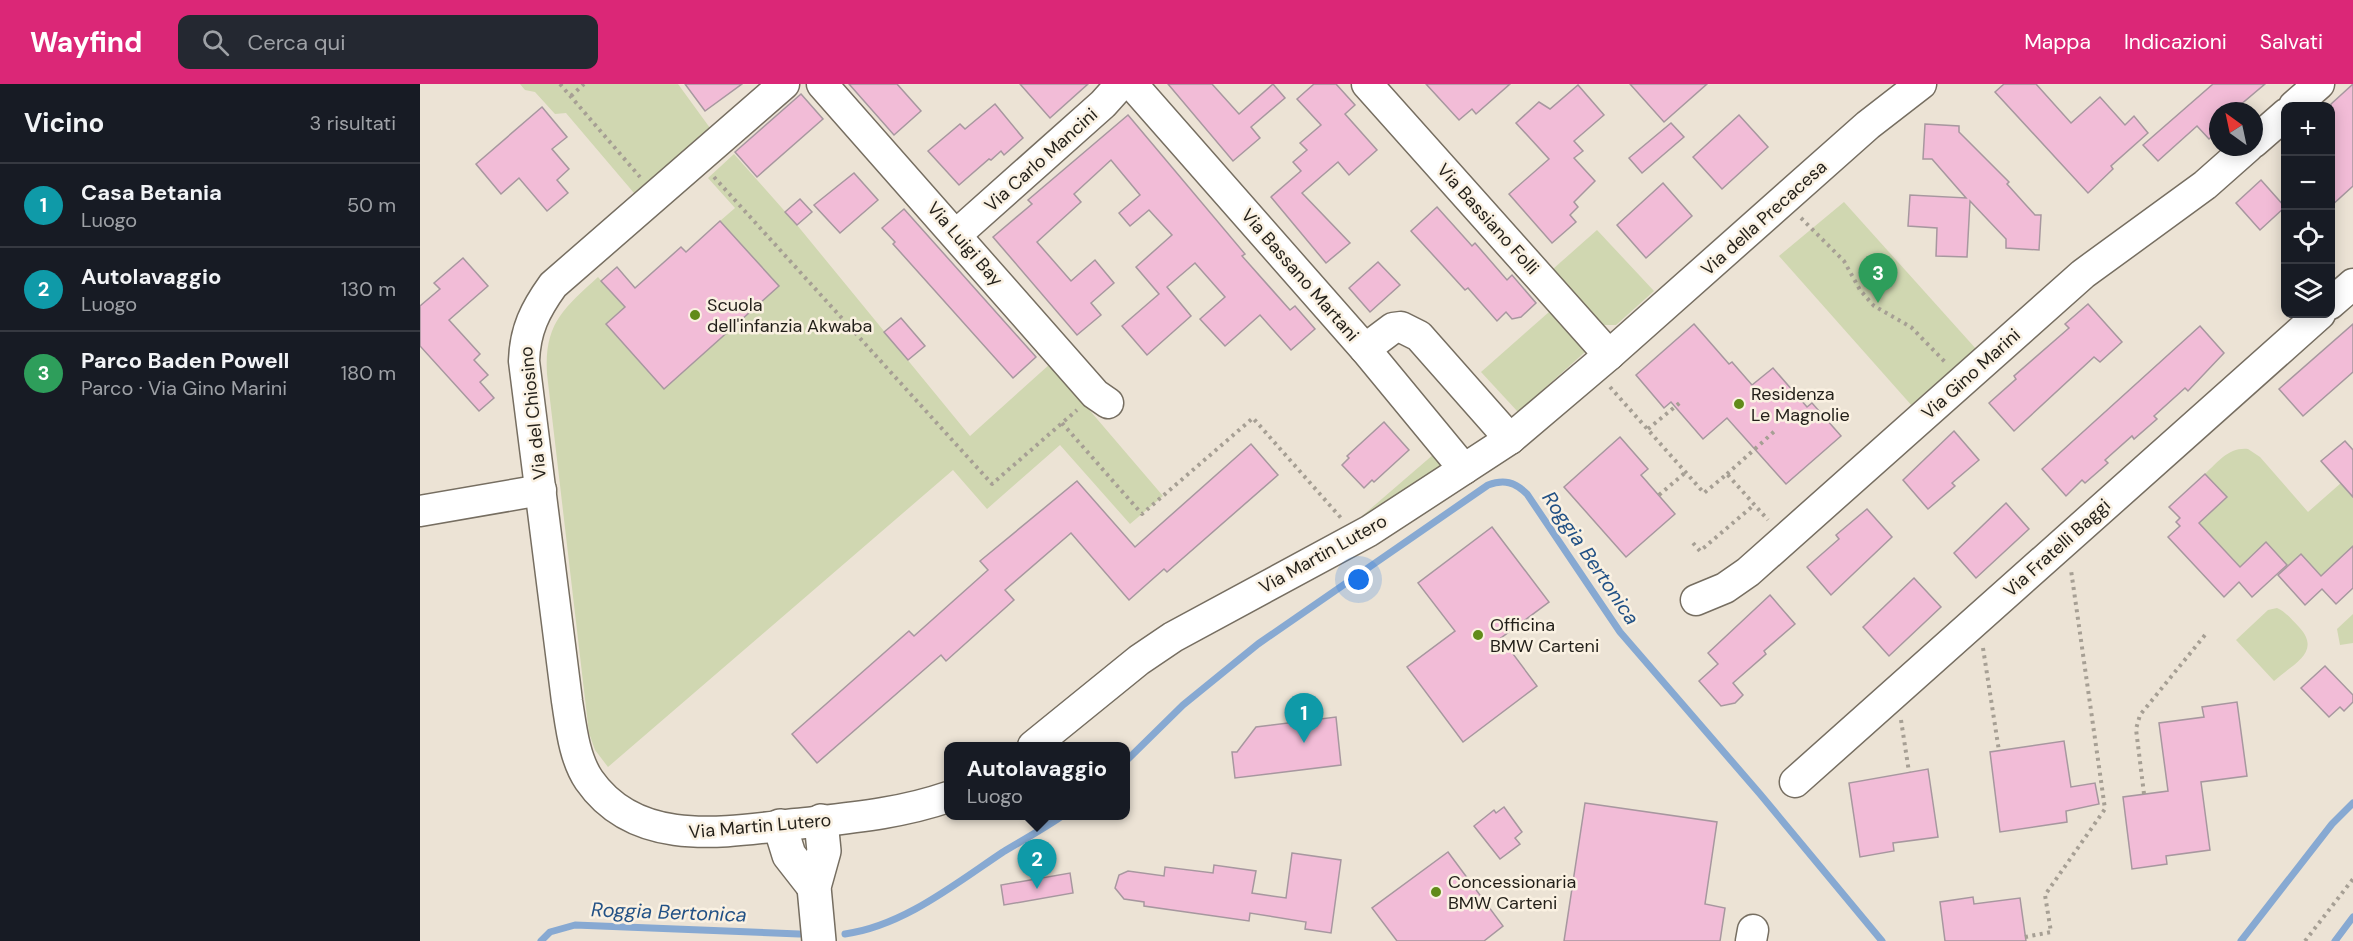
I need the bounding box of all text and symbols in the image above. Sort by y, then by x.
search box [178,15,598,69]
text: Wayfind [30,24,142,61]
icon: search [199,26,232,59]
text: Cerca qui [247,28,345,57]
text: Mappa [2024,28,2091,56]
text: Indicazioni [2124,28,2227,56]
text: Salvati [2260,28,2323,56]
north arrow [2209,102,2263,156]
map controls [2281,102,2335,318]
button: + [2281,102,2335,156]
street label: Via Carlo Mancini [979,103,1103,217]
text: Vicino [24,106,104,140]
text: 3 risultati [310,110,396,136]
street label: Via della Precacesa [1696,155,1832,281]
button: − [2281,156,2335,210]
street label: Via Bassiano Folli [1432,158,1544,280]
text: Casa Betania [81,178,222,207]
text: 1 [40,192,47,218]
text: 50 m [347,192,396,218]
street label: Via Luigi Bay [922,197,1008,291]
street label: Via Bassano Martani [1236,204,1364,346]
text: Luogo [81,207,137,233]
button: locate [2281,210,2335,264]
pin: 3 [1858,254,1898,303]
text: Autolavaggio [81,262,221,291]
button: layers [2281,264,2335,318]
text: 2 [38,276,49,302]
text: 130 m [341,276,396,302]
text: Luogo [81,291,137,317]
place label: Scuola dell'infanzia Akwaba [707,293,872,338]
marker: Scuola dell'infanzia Akwaba [688,308,702,322]
street label: Via Gino Marini [1916,323,2026,425]
street label: Via del Chiosino [514,345,552,481]
text: Parco Baden Powell [81,346,289,375]
text: 3 [37,360,50,386]
text: 180 m [341,360,396,386]
text: Parco · Via Gino Marini [81,375,287,401]
place label: Residenza Le Magnolie [1751,382,1850,427]
marker: Residenza Le Magnolie [1732,397,1746,411]
water label: Roggia Bertonica [1537,486,1645,630]
street label: Via Fratelli Baggi [1998,494,2116,602]
street label: Via Martin Lutero [1255,509,1391,599]
your location [1344,565,1373,594]
place label: Officina BMW Carteni [1490,613,1599,658]
marker: Officina BMW Carteni [1471,628,1485,642]
pin: 1 [1284,694,1324,743]
popup [944,742,1130,820]
text: Autolavaggio [967,754,1107,783]
text: Luogo [967,783,1023,809]
street label: Via Martin Lutero [688,808,832,844]
pin: 2 [1018,840,1056,889]
place label: Concessionaria BMW Carteni [1448,870,1576,915]
marker: Concessionaria BMW Carteni [1429,885,1443,899]
water label: Roggia Bertonica [591,896,747,928]

